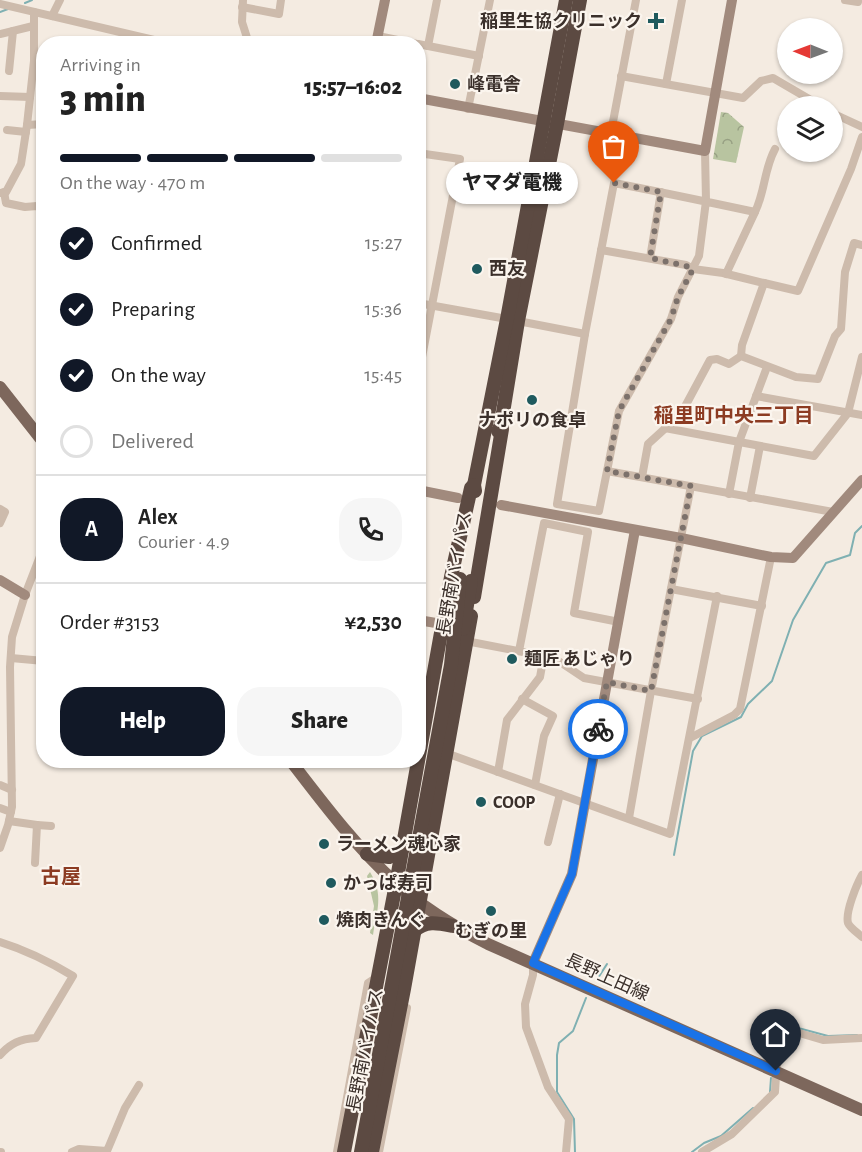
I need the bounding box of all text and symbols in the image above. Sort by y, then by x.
place label: 稲里生協クリニック [480,11,642,31]
marker: 稲里生協クリニック [647,12,665,30]
north arrow [777,18,843,84]
map controls [777,18,843,162]
text: Arriving in [60,55,141,75]
place label: 峰電舎 [467,74,521,94]
text: 15:57–16:02 [304,76,402,98]
marker: 峰電舎 [448,77,462,91]
text: 3 min [60,80,146,119]
button: layers [777,96,843,162]
pin [588,121,639,183]
icon: bag [597,130,630,163]
callout: ヤマダ電機 [446,162,578,204]
text: On the way · 470 m [60,173,205,193]
text: ヤマダ電機 [462,173,562,193]
icon: check [60,227,93,260]
text: Confirmed [111,232,202,254]
text: 15:27 [365,233,402,253]
place label: 西友 [489,260,525,279]
marker: 西友 [470,262,484,276]
icon: check [60,293,93,326]
text: Preparing [111,298,195,320]
text: 15:36 [365,299,402,319]
icon: check [60,359,93,392]
text: On the way [111,364,206,386]
text: 15:45 [364,365,402,385]
marker: ナポリの食卓 [525,393,539,407]
district label: 稲里町中央三丁目 [654,405,814,426]
place label: ナポリの食卓 [478,411,586,430]
text: Delivered [111,430,194,452]
button: phone [339,498,402,561]
text: Alex [138,506,178,528]
street label: 長野南バイパス [434,510,475,637]
text: A [85,518,98,540]
text: Courier · 4.9 [138,532,230,552]
text: Order #3153 [60,611,160,633]
text: ¥2,530 [345,611,402,633]
place label: 麺匠 あじゃり [524,649,635,669]
marker: 麺匠 あじゃり [505,652,519,666]
button: Help [60,687,225,756]
button: Share [237,687,402,756]
courier [568,699,628,759]
icon: bike [582,713,615,746]
place label: COOP [493,794,535,812]
marker: COOP [474,795,488,809]
place label: ラーメン魂心家 [336,834,461,854]
marker: ラーメン魂心家 [317,837,331,851]
district label: 古屋 [41,866,81,887]
place label: かっぱ寿司 [343,873,433,893]
marker: かっぱ寿司 [324,876,338,890]
marker: むぎの里 [484,904,498,918]
place label: 焼肉きんぐ [336,911,426,930]
marker: 焼肉きんぐ [317,913,331,927]
place label: むぎの里 [455,921,527,941]
street label: 長野上田線 [562,950,652,1004]
street label: 長野南バイパス [344,987,387,1114]
pin [750,1009,801,1071]
icon: home [759,1018,792,1051]

